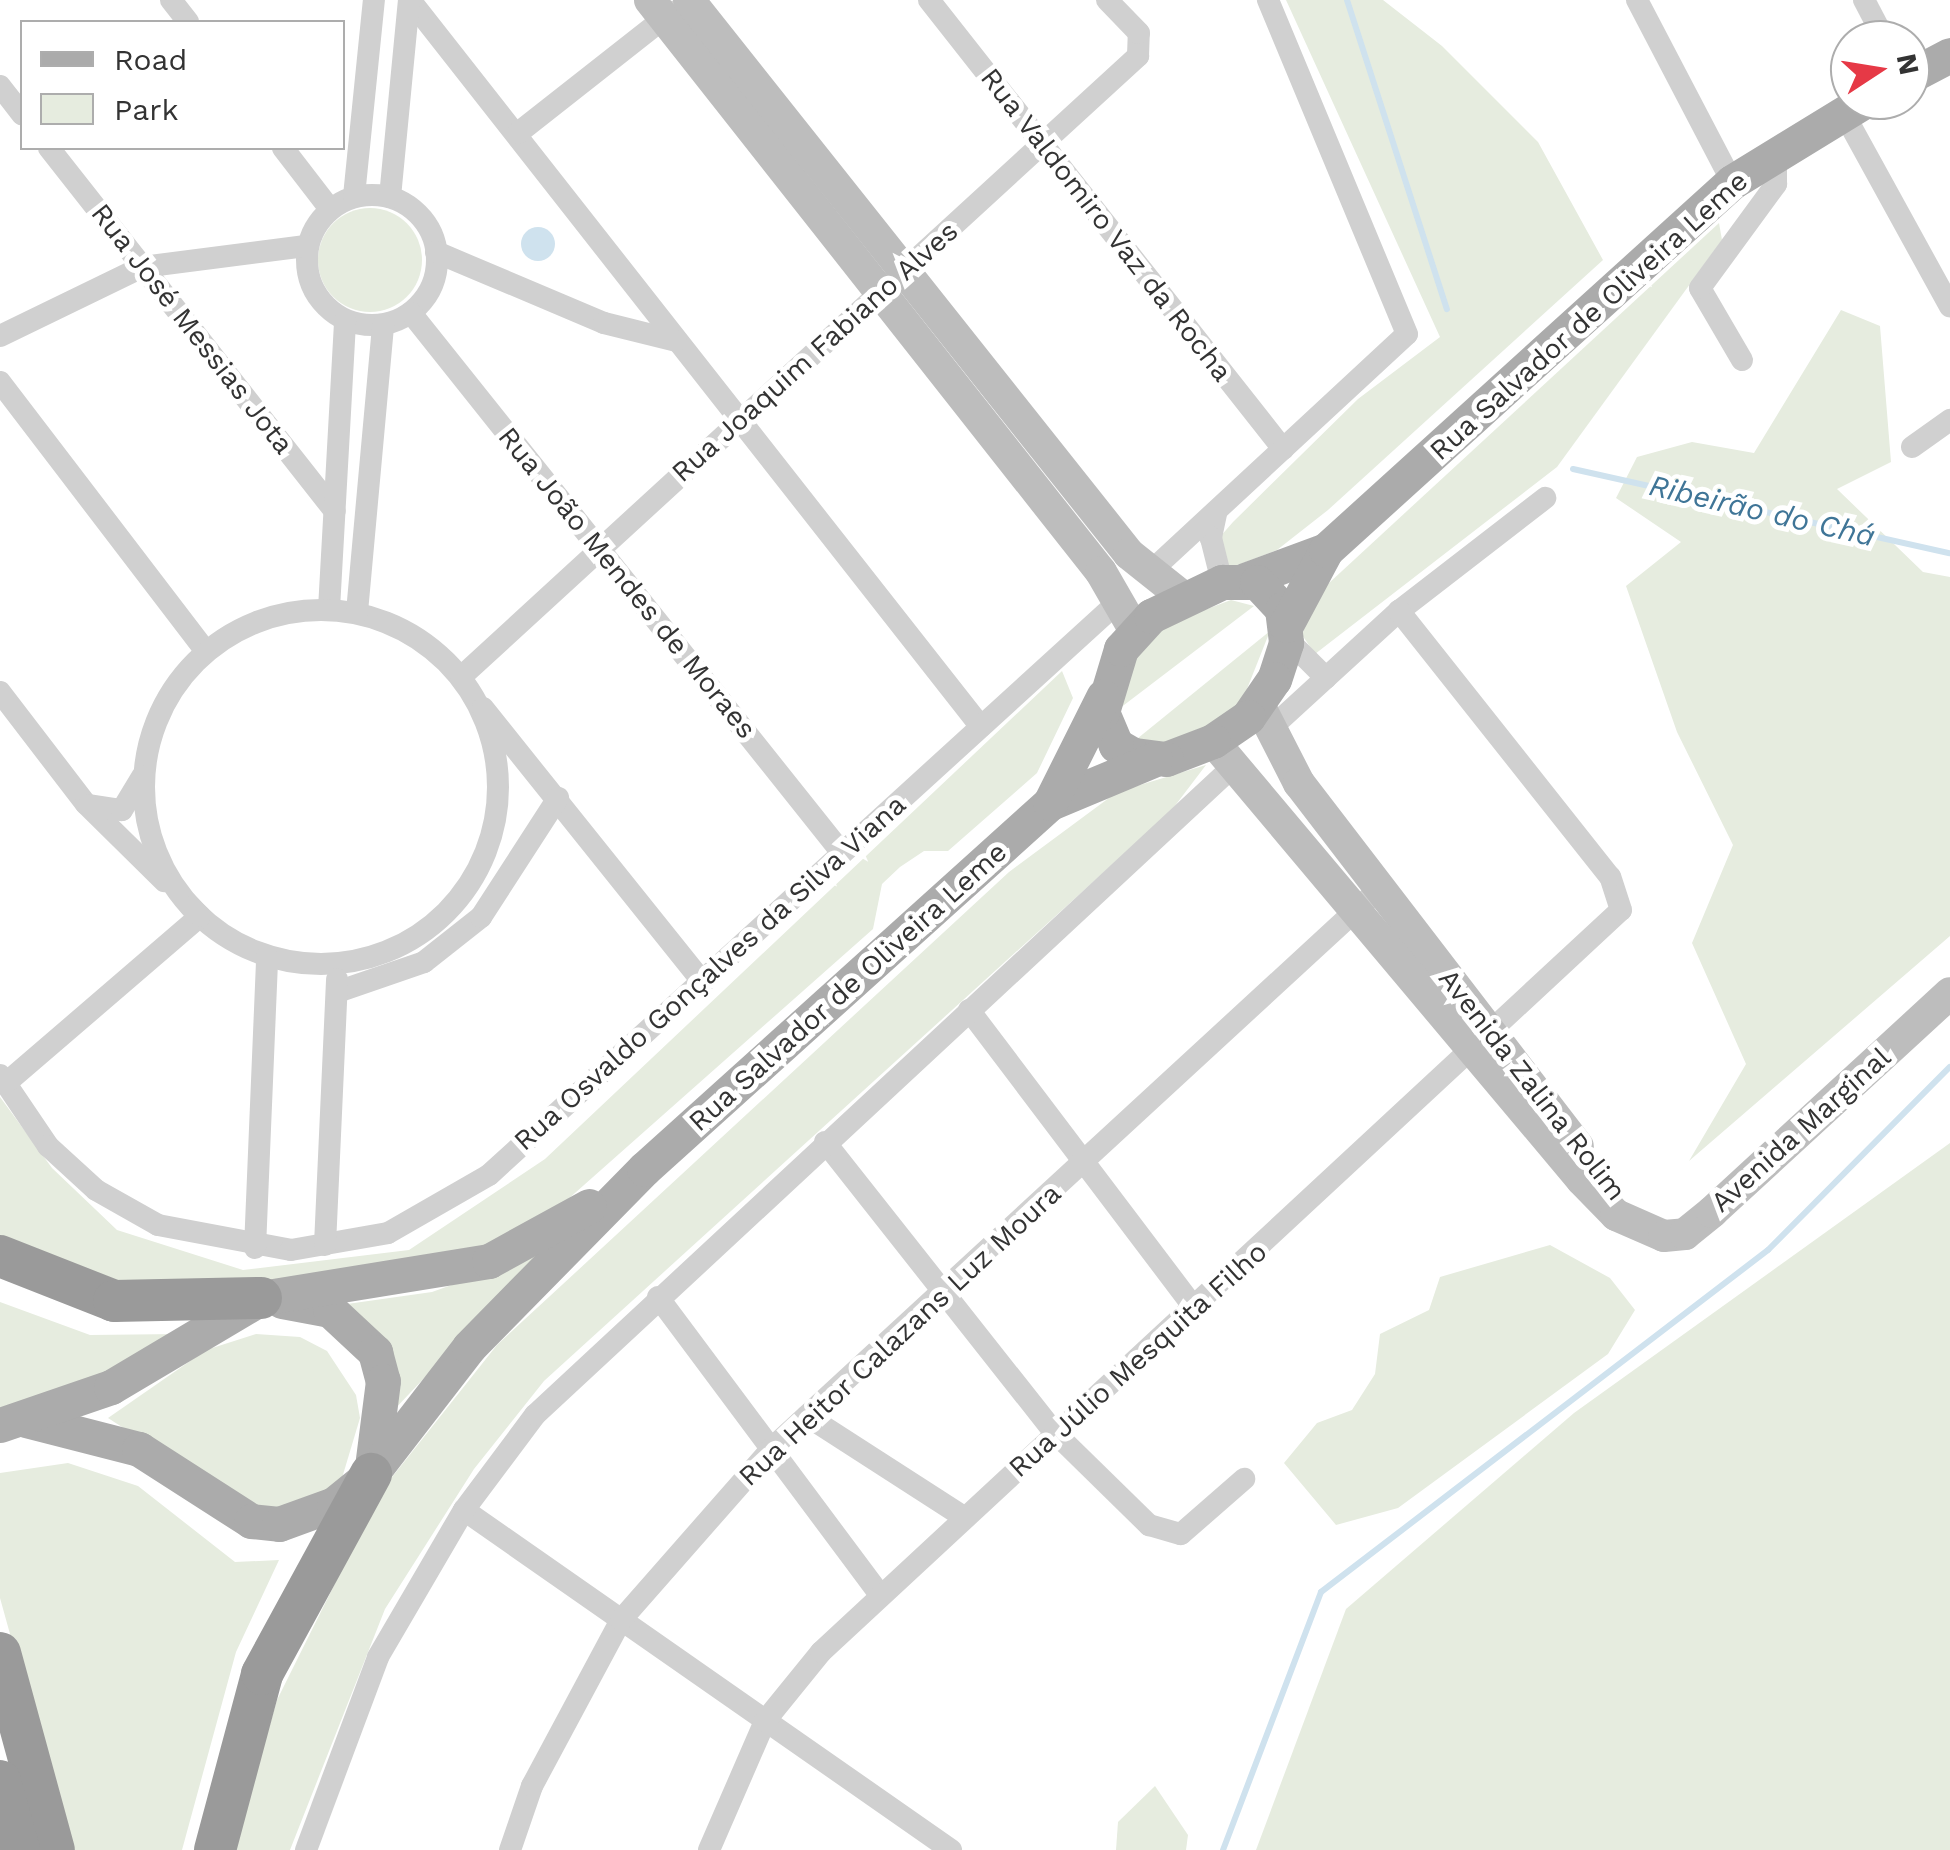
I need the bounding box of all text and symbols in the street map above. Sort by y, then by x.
legend [20,20,345,150]
north arrow [1830,20,1930,120]
text: Road [114,42,187,77]
text: N [1890,50,1926,78]
street label: Rua Valdomiro Vaz da Rocha [972,61,1240,389]
text: Park [114,92,179,127]
street label: Rua Salvador de Oliveira Leme [1422,164,1756,468]
street label: Rua José Messias Jota [83,196,301,462]
street label: Rua Joaquim Fabiano Alves [664,214,966,490]
street label: Rua João Mendes de Moraes [490,420,764,746]
water label: Ribeirão do Chá [1646,468,1878,554]
street label: Rua Osvaldo Gonçalves da Silva Viana [506,787,914,1159]
street label: Rua Salvador de Oliveira Leme [681,835,1015,1139]
street label: Avenida Zalina Rolim [1431,962,1633,1208]
street label: Avenida Marginal [1704,1040,1898,1220]
street label: Rua Heitor Calazans Luz Moura [732,1176,1068,1494]
street label: Rua Júlio Mesquita Filho [1001,1235,1275,1485]

